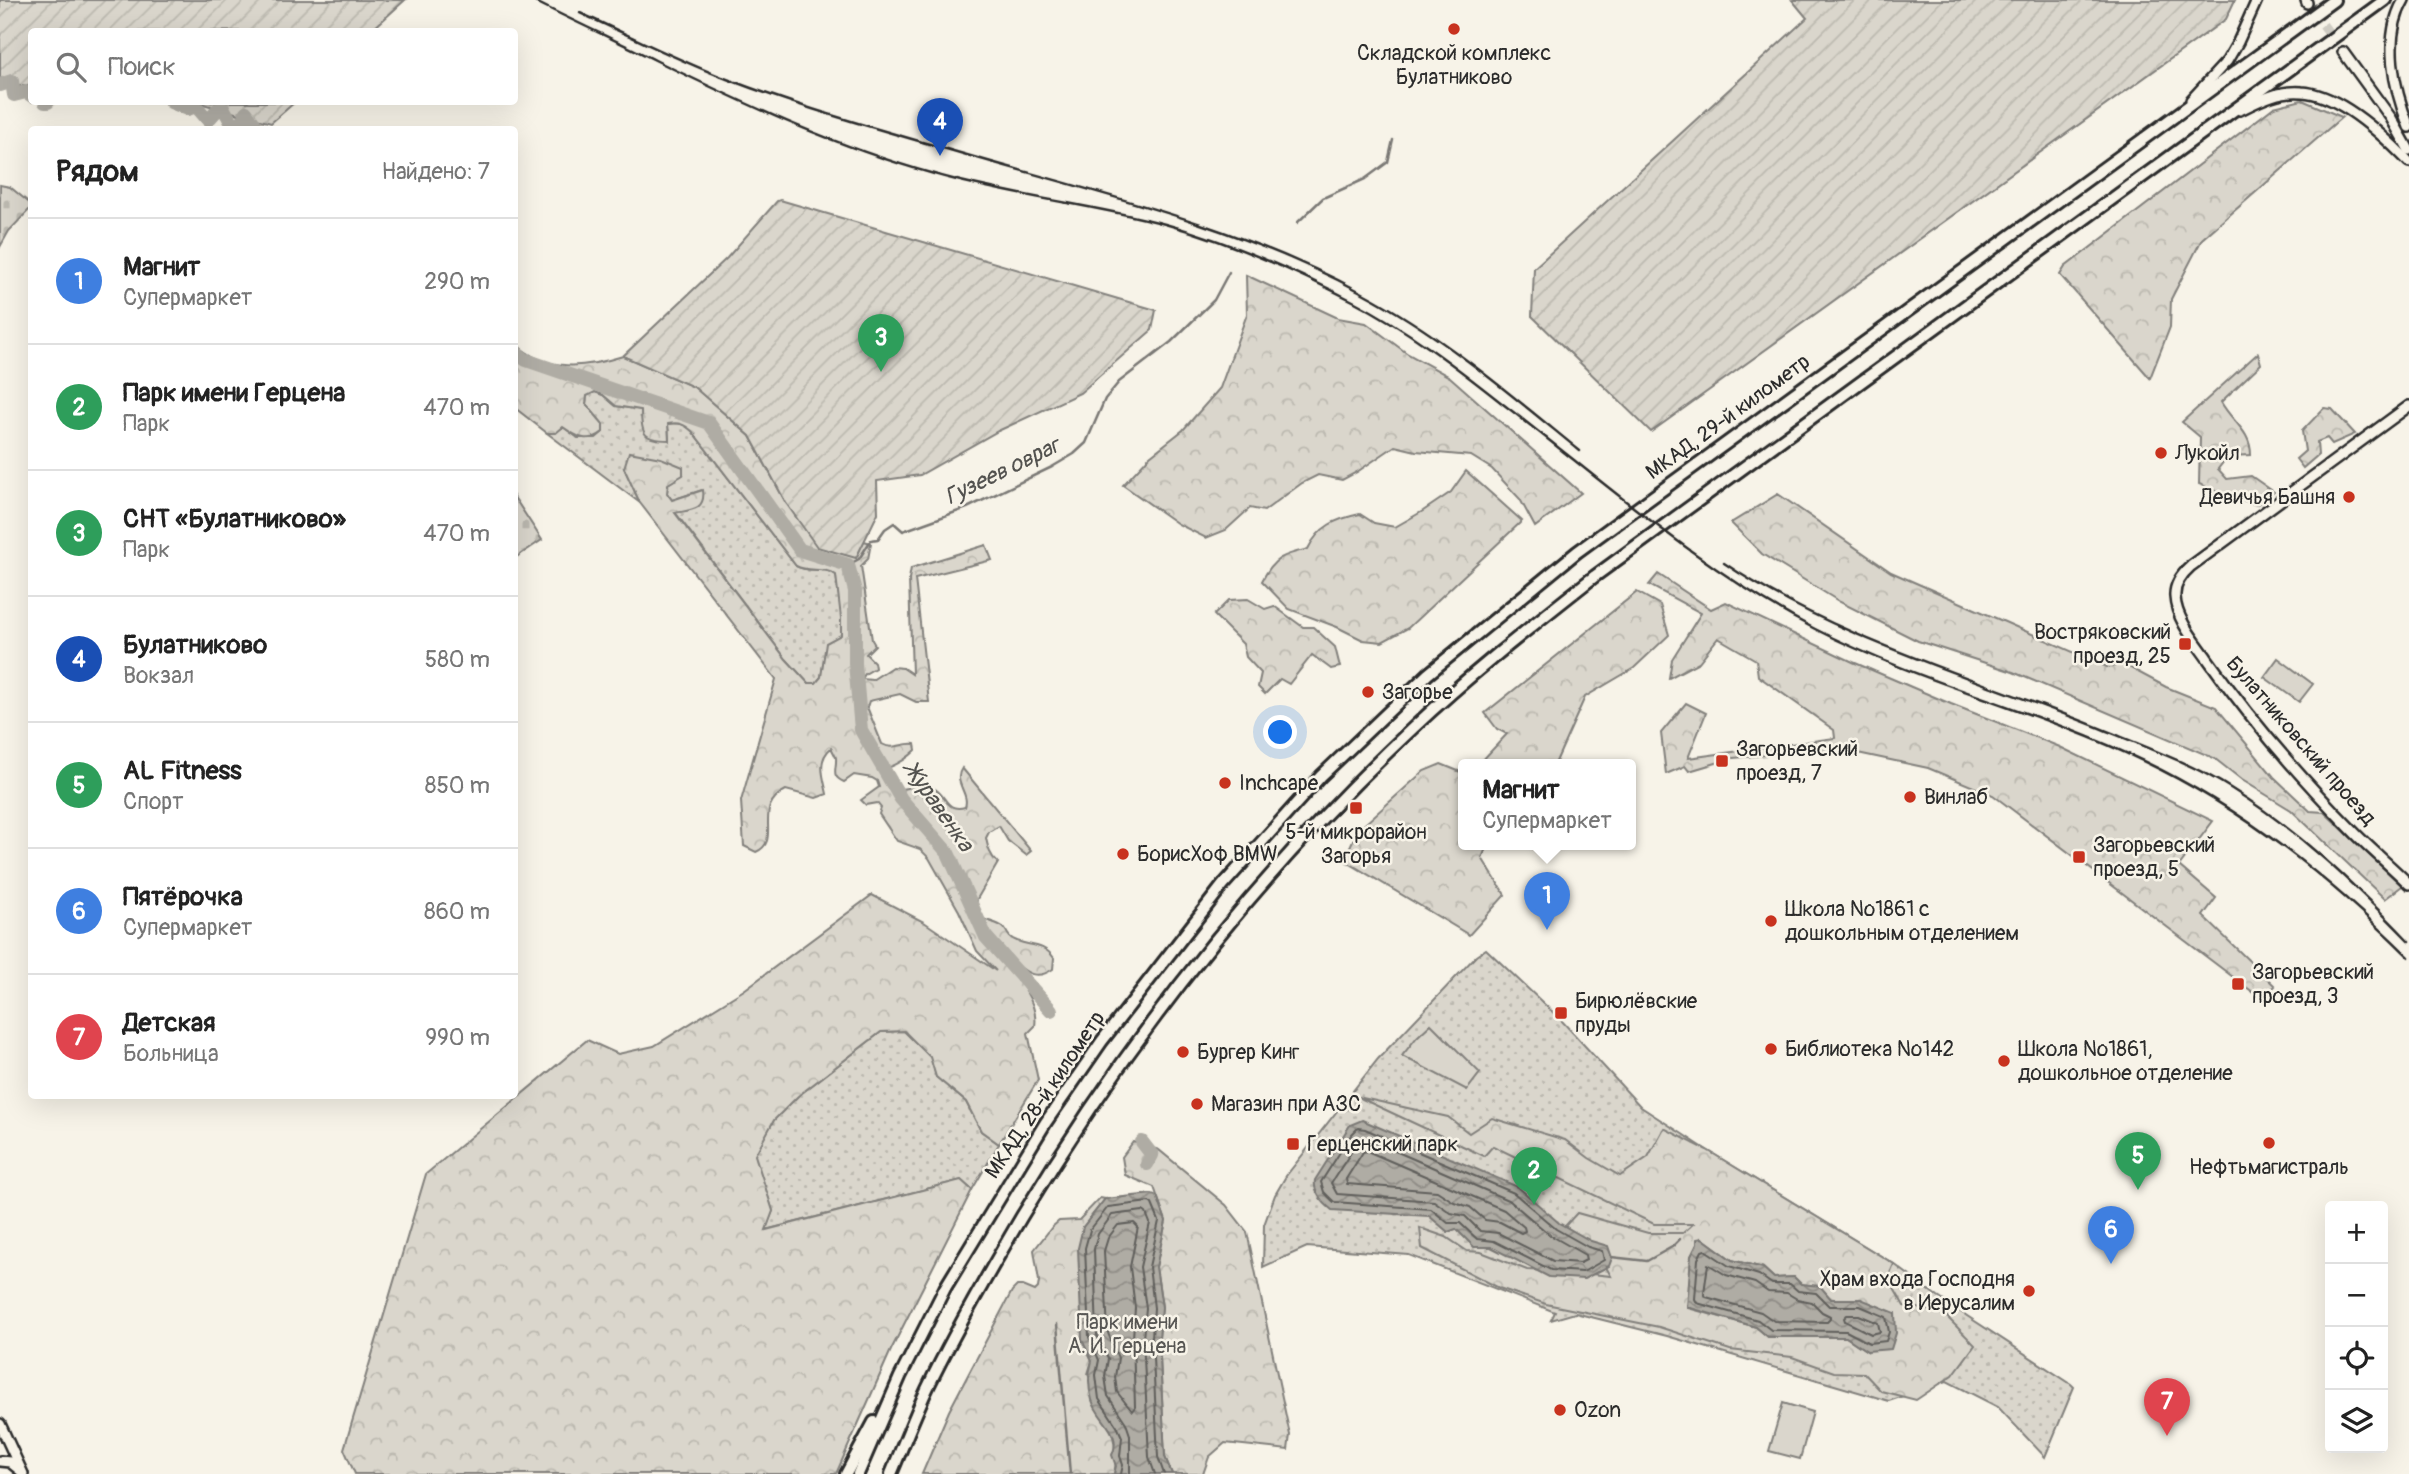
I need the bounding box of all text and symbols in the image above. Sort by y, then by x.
marker: Складской комплекс Булатниково [1446,21,1462,37]
search box [28,28,518,105]
place label: Складской комплекс Булатниково [1357,40,1551,91]
icon: search [52,48,90,86]
text: Поиск [108,51,176,83]
pin: 4 [917,98,963,156]
text: Рядом [56,153,139,190]
text: Найдено: 7 [381,157,490,186]
text: Магнит [123,251,200,283]
text: 1 [75,267,84,296]
text: 290 m [424,267,490,296]
text: Супермаркет [123,283,252,312]
pin: 3 [858,314,904,372]
street label: МКАД, 29-й километр [1641,348,1816,486]
text: Парк имени Герцена [123,377,345,409]
text: 2 [73,393,85,422]
text: 470 m [423,393,490,422]
text: Парк [123,409,170,438]
water label: Гузеев овраг [940,429,1067,511]
place label: Лукойл [2174,440,2240,467]
marker: Лукойл [2153,445,2169,461]
place label: Девичья Башня [2199,484,2335,511]
marker: Девичья Башня [2341,489,2357,505]
text: СНТ «Булатниково» [123,503,346,535]
text: 3 [73,519,85,548]
text: 470 m [423,519,490,548]
text: Парк [123,535,170,564]
place label: Востряковский проезд, 25 [2034,619,2171,670]
text: Булатниково [123,629,267,661]
marker: Востряковский проезд, 25 [2177,636,2193,652]
text: 4 [72,645,86,674]
text: 580 m [425,645,490,674]
street label: Булатниковский проезд [2220,651,2382,832]
text: Вокзал [123,661,194,690]
place label: Загорье [1382,679,1453,706]
marker: Загорье [1360,684,1376,700]
your location [1263,715,1297,749]
place label: Загорьевский проезд, 7 [1736,736,1858,787]
marker: Загорьевский проезд, 7 [1714,753,1730,769]
text: AL Fitness [123,755,242,787]
water label: Журавенка [896,755,981,858]
popup [1458,759,1636,850]
place label: Inchcape [1239,770,1319,797]
text: 5 [73,771,85,800]
text: 850 m [425,771,490,800]
text: Магнит [1482,774,1560,806]
marker: Inchcape [1217,775,1233,791]
place label: Винлаб [1924,784,1988,811]
text: Спорт [123,787,184,816]
marker: Винлаб [1902,789,1918,805]
marker: 5-й микрорайон Загорья [1348,800,1364,816]
text: Супермаркет [1482,806,1612,835]
place label: 5-й микрорайон Загорья [1285,819,1427,870]
place label: Загорьевский проезд, 5 [2093,832,2215,883]
place label: БорисХоф BMW [1137,841,1278,868]
marker: БорисХоф BMW [1115,846,1131,862]
marker: Загорьевский проезд, 5 [2071,849,2087,865]
pin: 1 [1524,872,1570,930]
text: Пятёрочка [123,881,243,913]
place label: Школа №1861 с дошкольным отделением [1785,896,2019,947]
text: 6 [72,897,86,926]
text: 860 m [424,897,490,926]
text: Супермаркет [123,913,252,942]
marker: Школа №1861 с дошкольным отделением [1763,913,1779,929]
place label: Загорьевский проезд, 3 [2252,959,2374,1010]
marker: Загорьевский проезд, 3 [2230,976,2246,992]
place label: Бирюлёвские пруды [1575,988,1698,1039]
marker: Бирюлёвские пруды [1553,1005,1569,1021]
street label: МКАД, 28-й километр [979,1006,1111,1184]
text: Детская [123,1007,215,1039]
text: 7 [73,1023,85,1052]
text: 990 m [425,1023,490,1052]
place label: Библиотека №142 [1785,1036,1954,1063]
place label: Школа №1861, дошкольное отделение [2018,1036,2233,1087]
text: Больница [123,1039,219,1068]
place label: Бургер Кинг [1197,1039,1300,1066]
marker: Библиотека №142 [1763,1041,1779,1057]
marker: Бургер Кинг [1175,1044,1191,1060]
marker: Школа №1861, дошкольное отделение [1996,1053,2012,1069]
place label: Магазин при АЗС [1211,1091,1361,1118]
marker: Магазин при АЗС [1189,1096,1205,1112]
place label: Герценский парк [1307,1131,1458,1158]
pin: 5 [2115,1132,2161,1190]
marker: Нефтьмагистраль [2261,1135,2277,1151]
marker: Герценский парк [1285,1136,1301,1152]
pin: 2 [1511,1147,1557,1205]
place label: Нефтьмагистраль [2189,1154,2349,1181]
map controls [2325,1201,2388,1453]
button: + [2325,1201,2388,1264]
pin: 6 [2088,1206,2134,1264]
button: − [2325,1264,2388,1327]
place label: Храм входа Господня в Иерусалим [1820,1266,2015,1317]
marker: Храм входа Господня в Иерусалим [2021,1283,2037,1299]
park label: Парк имени А. И. Герцена [1068,1309,1186,1360]
button: locate [2325,1327,2388,1390]
pin: 7 [2144,1378,2190,1436]
button: layers [2325,1390,2388,1453]
place label: Ozon [1574,1397,1621,1424]
marker: Ozon [1552,1402,1568,1418]

